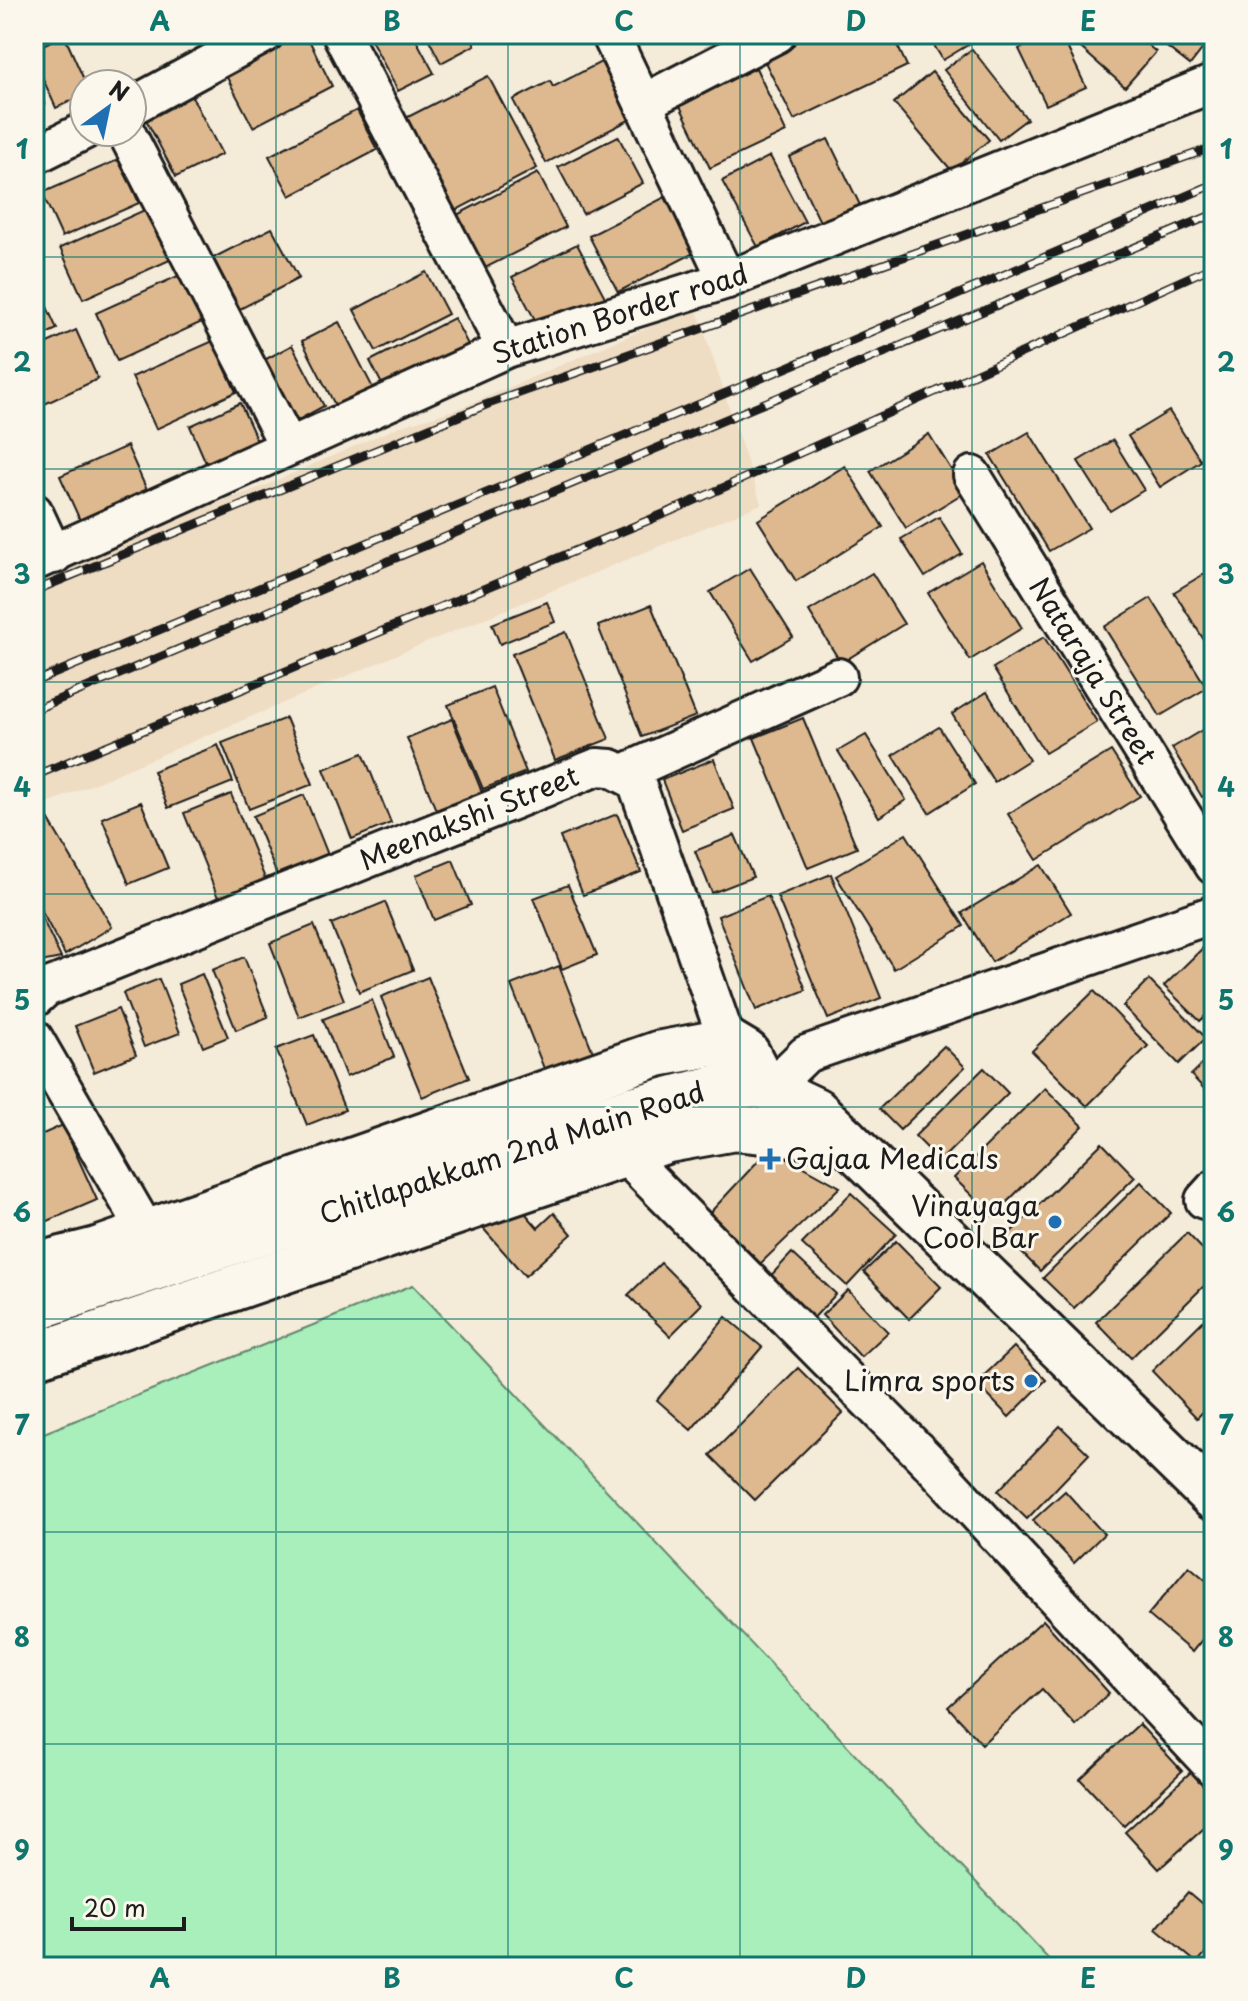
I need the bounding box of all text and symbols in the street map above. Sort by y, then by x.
text: A [150,1,170,40]
text: B [383,1,401,40]
text: C [614,1,634,40]
text: D [846,1,866,40]
text: E [1080,1,1096,40]
north arrow [68,68,148,148]
text: N [103,71,136,109]
text: 1 [16,129,28,168]
text: 1 [1220,129,1232,168]
street label: Station Border road [486,251,753,374]
text: 2 [13,342,31,381]
text: 2 [1217,342,1235,381]
text: 3 [13,554,31,593]
text: 3 [1217,554,1235,593]
street label: Nataraja Street [1019,568,1169,772]
street label: Meenakshi Street [352,753,585,880]
text: 4 [13,767,31,806]
text: 4 [1217,767,1235,806]
text: 5 [14,980,30,1019]
text: 5 [1218,980,1234,1019]
street label: Chitlapakkam 2nd Main Road [313,1069,710,1234]
place label: Gajaa Medicals [786,1136,999,1179]
marker: Gajaa Medicals [761,1150,779,1168]
place label: Vinayaga Cool Bar [911,1183,1039,1258]
text: 6 [13,1192,31,1231]
text: 6 [1217,1192,1235,1231]
marker: Vinayaga Cool Bar [1046,1213,1064,1231]
place label: Limra sports [844,1358,1015,1401]
marker: Limra sports [1022,1372,1040,1390]
text: 7 [15,1405,30,1444]
text: 7 [1219,1405,1234,1444]
text: 8 [14,1617,30,1656]
text: 8 [1218,1617,1234,1656]
text: 9 [14,1830,30,1869]
text: 9 [1218,1830,1234,1869]
scale bar [72,1881,184,1931]
text: 20 m [84,1889,146,1925]
text: A [150,1958,170,1997]
text: B [383,1958,401,1997]
text: C [614,1958,634,1997]
text: D [846,1958,866,1997]
text: E [1080,1958,1096,1997]

